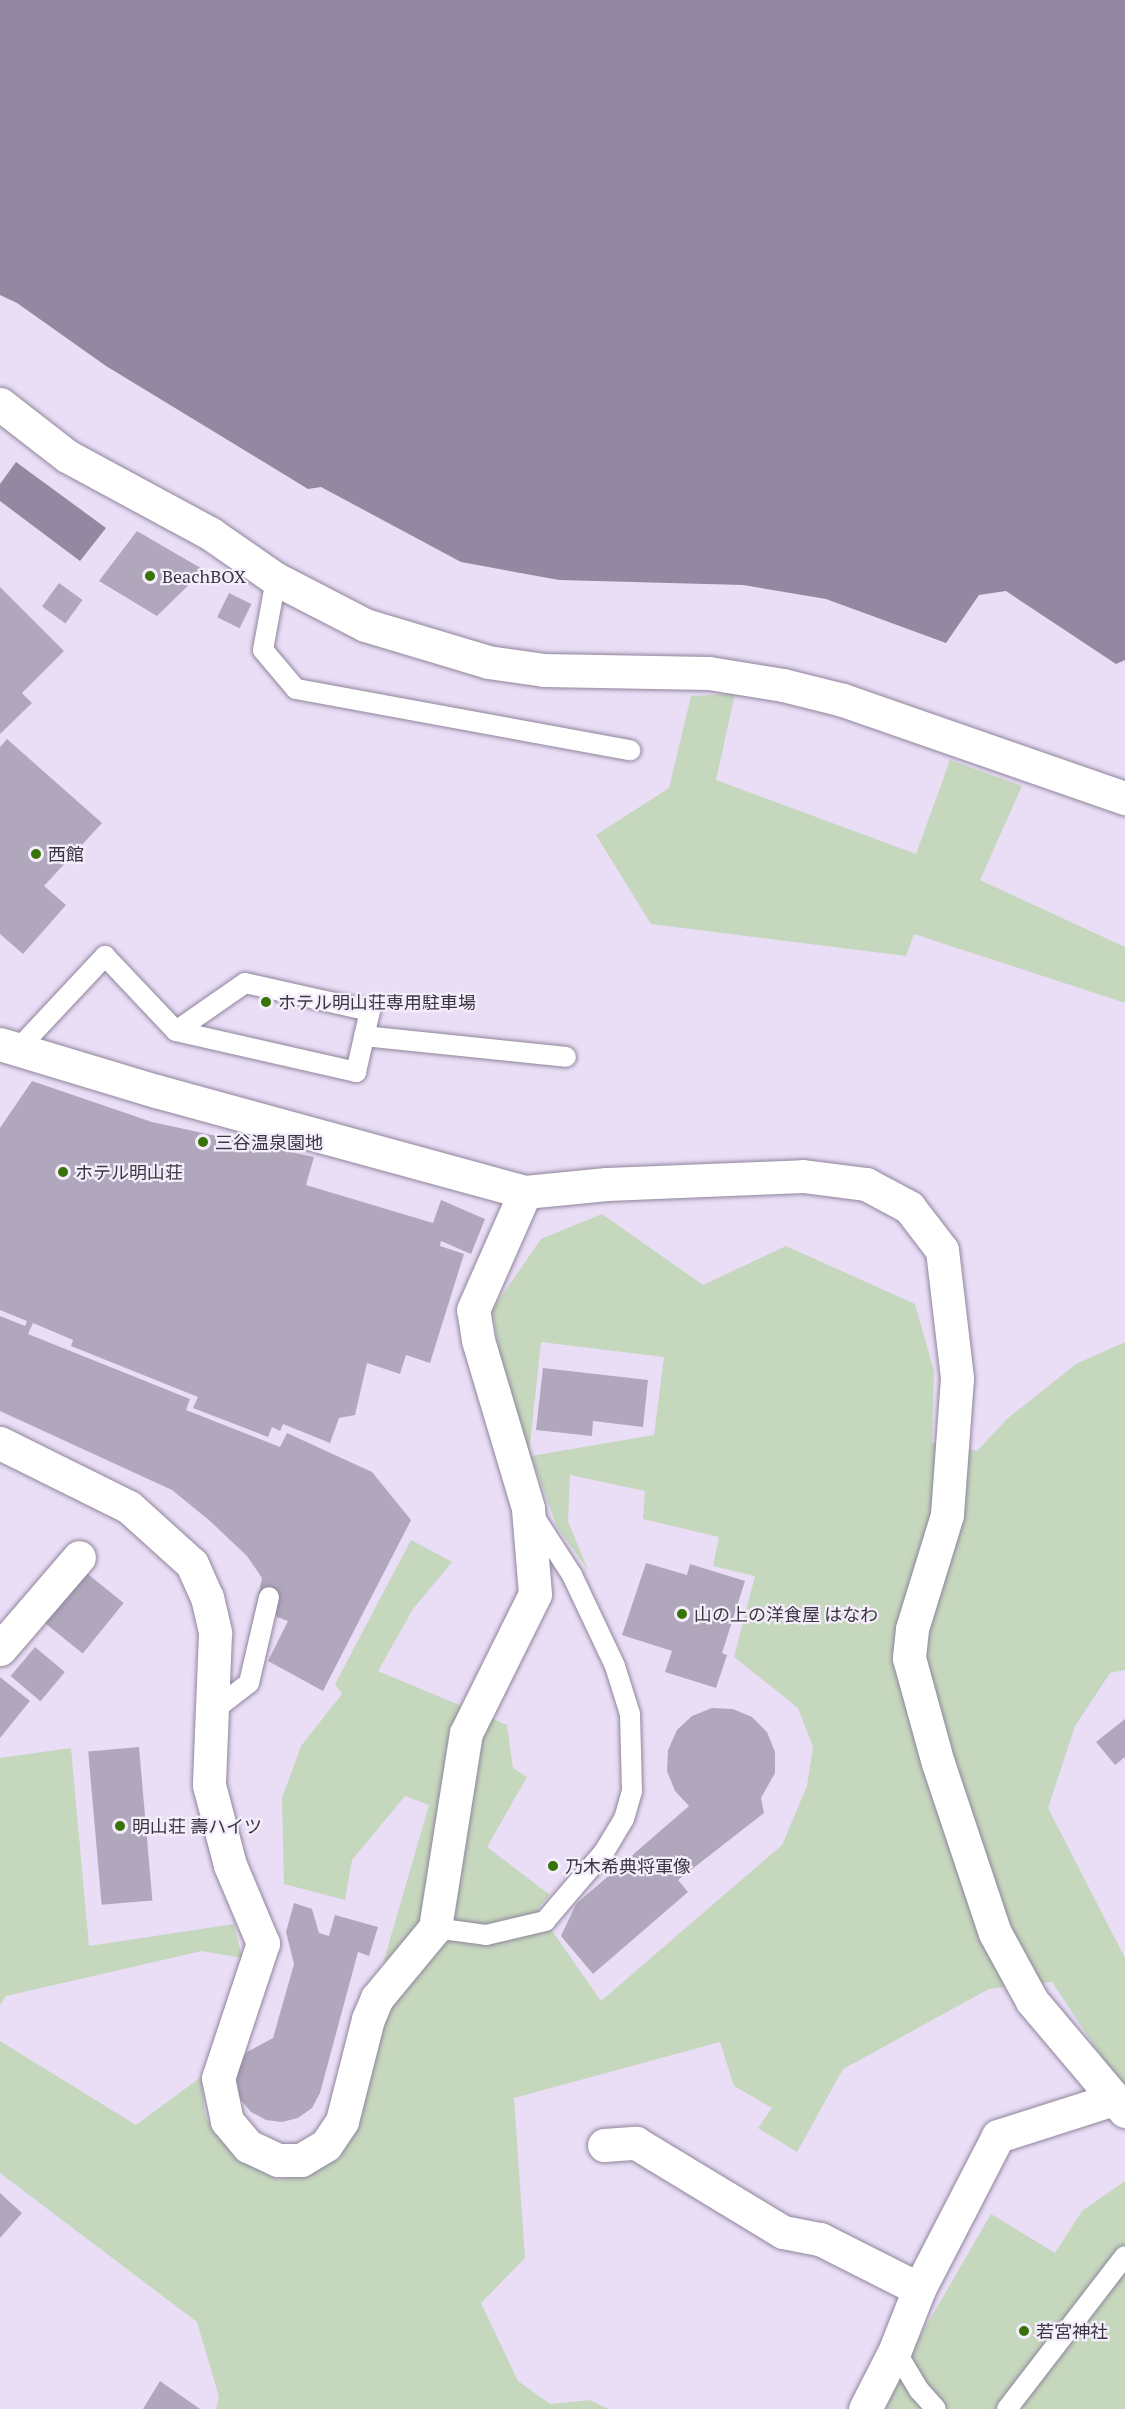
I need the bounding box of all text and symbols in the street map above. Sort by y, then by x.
place label: BeachBOX [162,565,246,587]
marker: BeachBOX [143,569,157,583]
place label: 西館 [48,843,84,865]
marker: 西館 [29,847,43,861]
place label: ホテル明山荘専用駐車場 [278,991,476,1013]
marker: ホテル明山荘専用駐車場 [259,995,273,1009]
place label: 三谷温泉園地 [215,1131,323,1153]
marker: 三谷温泉園地 [196,1135,210,1149]
place label: ホテル明山荘 [75,1161,183,1183]
marker: ホテル明山荘 [56,1165,70,1179]
place label: 山の上の洋食屋 はなわ [694,1603,878,1625]
marker: 山の上の洋食屋 はなわ [675,1607,689,1621]
place label: 明山荘 壽ハイツ [132,1815,262,1837]
marker: 明山荘 壽ハイツ [113,1819,127,1833]
place label: 乃木希典将軍像 [565,1855,691,1877]
marker: 乃木希典将軍像 [546,1859,560,1873]
place label: 若宮神社 [1036,2320,1108,2342]
marker: 若宮神社 [1017,2324,1031,2338]

